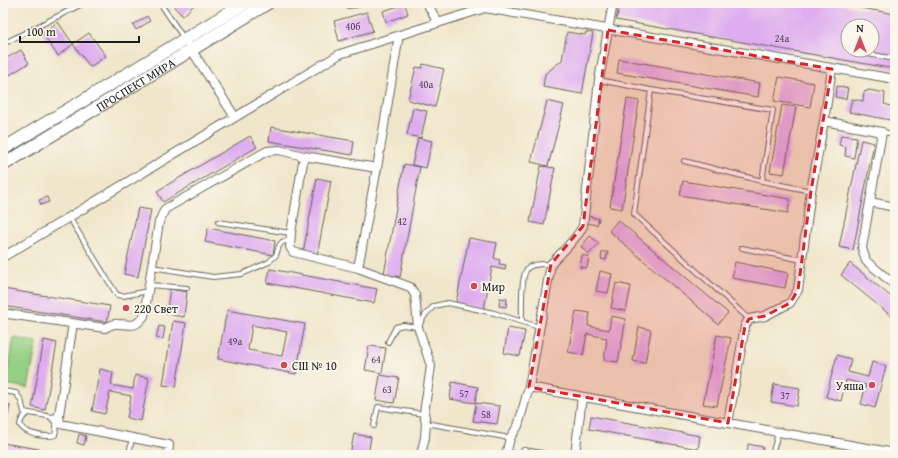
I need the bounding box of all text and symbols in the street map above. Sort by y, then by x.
scale bar [20,18,139,44]
north arrow [840,18,880,58]
house number: 40б [346,19,360,34]
text: N [856,20,864,36]
text: 100 m [26,23,56,40]
house number: 24а [775,31,789,46]
street label: ПРОСПЕКТ МИРА [92,53,179,115]
house number: 40а [419,77,433,92]
house number: 42 [397,214,407,229]
place label: Мир [482,278,506,295]
marker: Мир [469,281,479,291]
place label: 220 Свет [134,300,178,317]
marker: 220 Свет [121,303,131,313]
house number: 49а [228,334,242,349]
house number: 64 [371,352,381,367]
place label: СШ № 10 [292,357,337,374]
marker: СШ № 10 [279,360,289,370]
place label: Уяша [836,377,864,394]
marker: Уяша [867,380,877,390]
house number: 63 [382,382,392,397]
house number: 57 [459,386,469,401]
house number: 37 [780,388,790,403]
house number: 58 [481,407,491,422]

